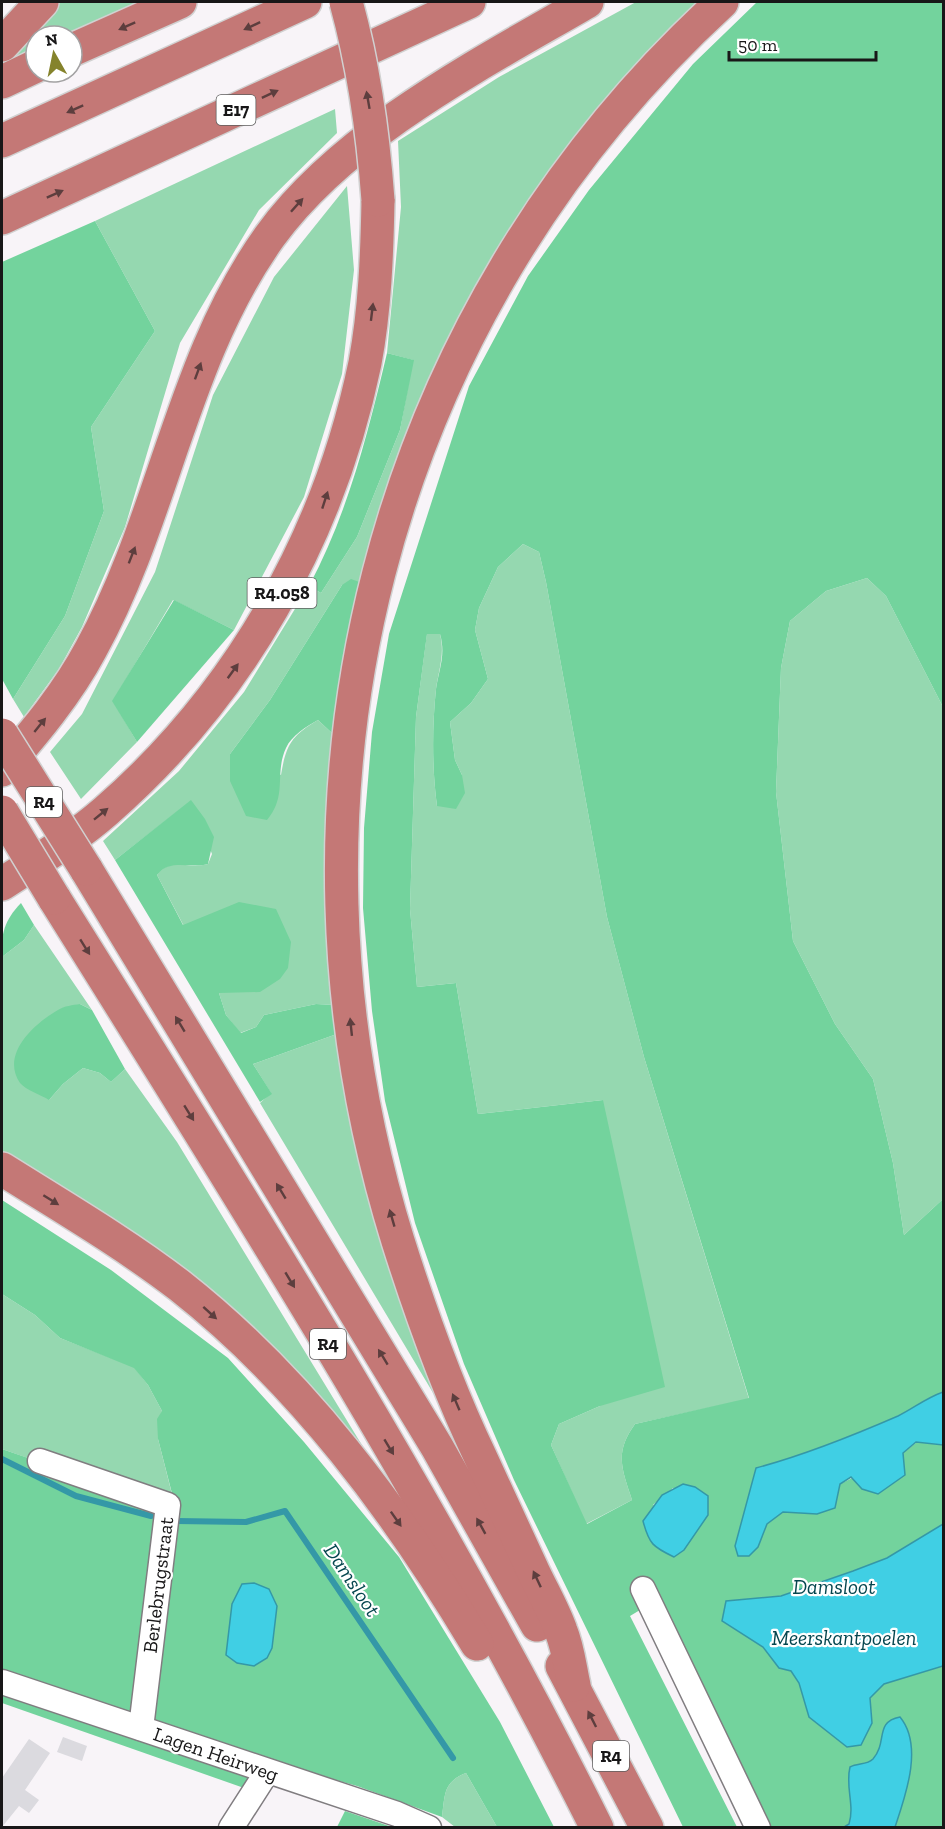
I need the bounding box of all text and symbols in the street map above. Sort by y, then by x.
one-way arrow [118,21,135,30]
one-way arrow [243,22,260,31]
north arrow [24,24,84,84]
scale bar [729,24,876,62]
text: N [44,29,59,50]
text: 50 m [738,34,778,56]
one-way arrow [261,90,278,99]
one-way arrow [363,90,372,109]
road number: E17 [216,95,256,125]
one-way arrow [66,104,83,113]
one-way arrow [46,189,63,198]
one-way arrow [290,197,304,212]
one-way arrow [367,302,377,321]
one-way arrow [194,362,204,380]
one-way arrow [321,491,330,509]
one-way arrow [128,546,138,564]
road number: R4.058 [248,578,316,608]
one-way arrow [226,664,238,679]
one-way arrow [33,717,46,733]
road number: R4 [26,787,62,817]
one-way arrow [93,808,109,821]
one-way arrow [80,939,91,955]
one-way arrow [175,1016,186,1032]
one-way arrow [347,1018,356,1037]
one-way arrow [183,1105,194,1121]
one-way arrow [276,1183,287,1199]
one-way arrow [43,1194,59,1205]
one-way arrow [386,1209,396,1227]
one-way arrow [284,1271,294,1288]
one-way arrow [202,1306,217,1319]
road number: R4 [310,1329,346,1359]
one-way arrow [377,1349,388,1365]
one-way arrow [451,1392,461,1410]
one-way arrow [384,1439,394,1456]
one-way arrow [390,1511,402,1527]
street label: Berlebrugstraat [138,1515,178,1654]
one-way arrow [476,1517,486,1534]
water label: Damsloot [319,1538,386,1621]
one-way arrow [533,1571,542,1588]
water label: Damsloot [793,1574,875,1599]
water label: Meerskantpoelen [771,1625,917,1650]
one-way arrow [587,1711,596,1728]
street label: Lagen Heirweg [150,1721,282,1787]
road number: R4 [593,1741,629,1771]

